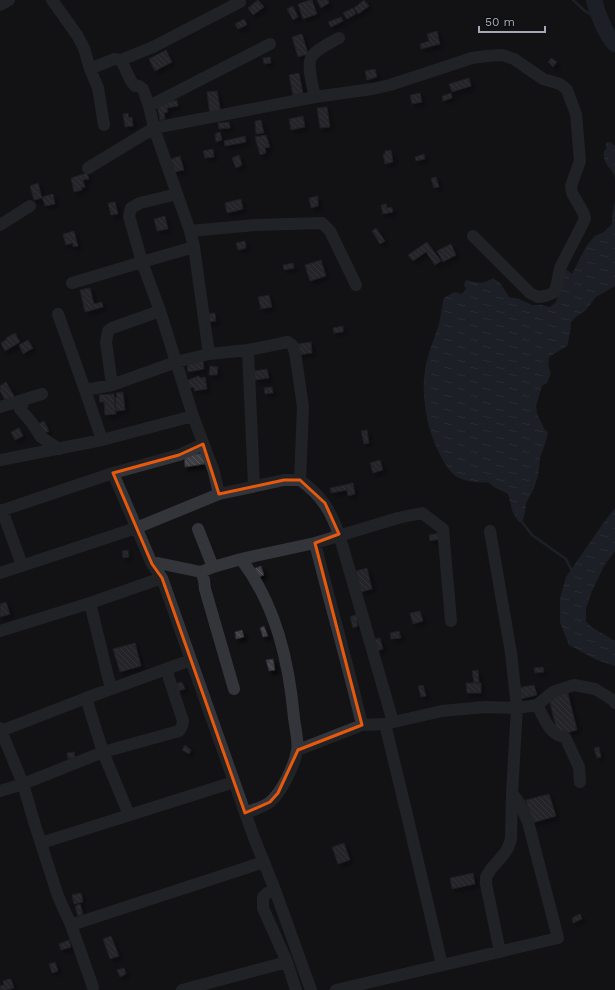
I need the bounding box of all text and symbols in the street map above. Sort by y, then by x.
scale bar [479,8,545,34]
text: 50 m [485,15,515,29]

